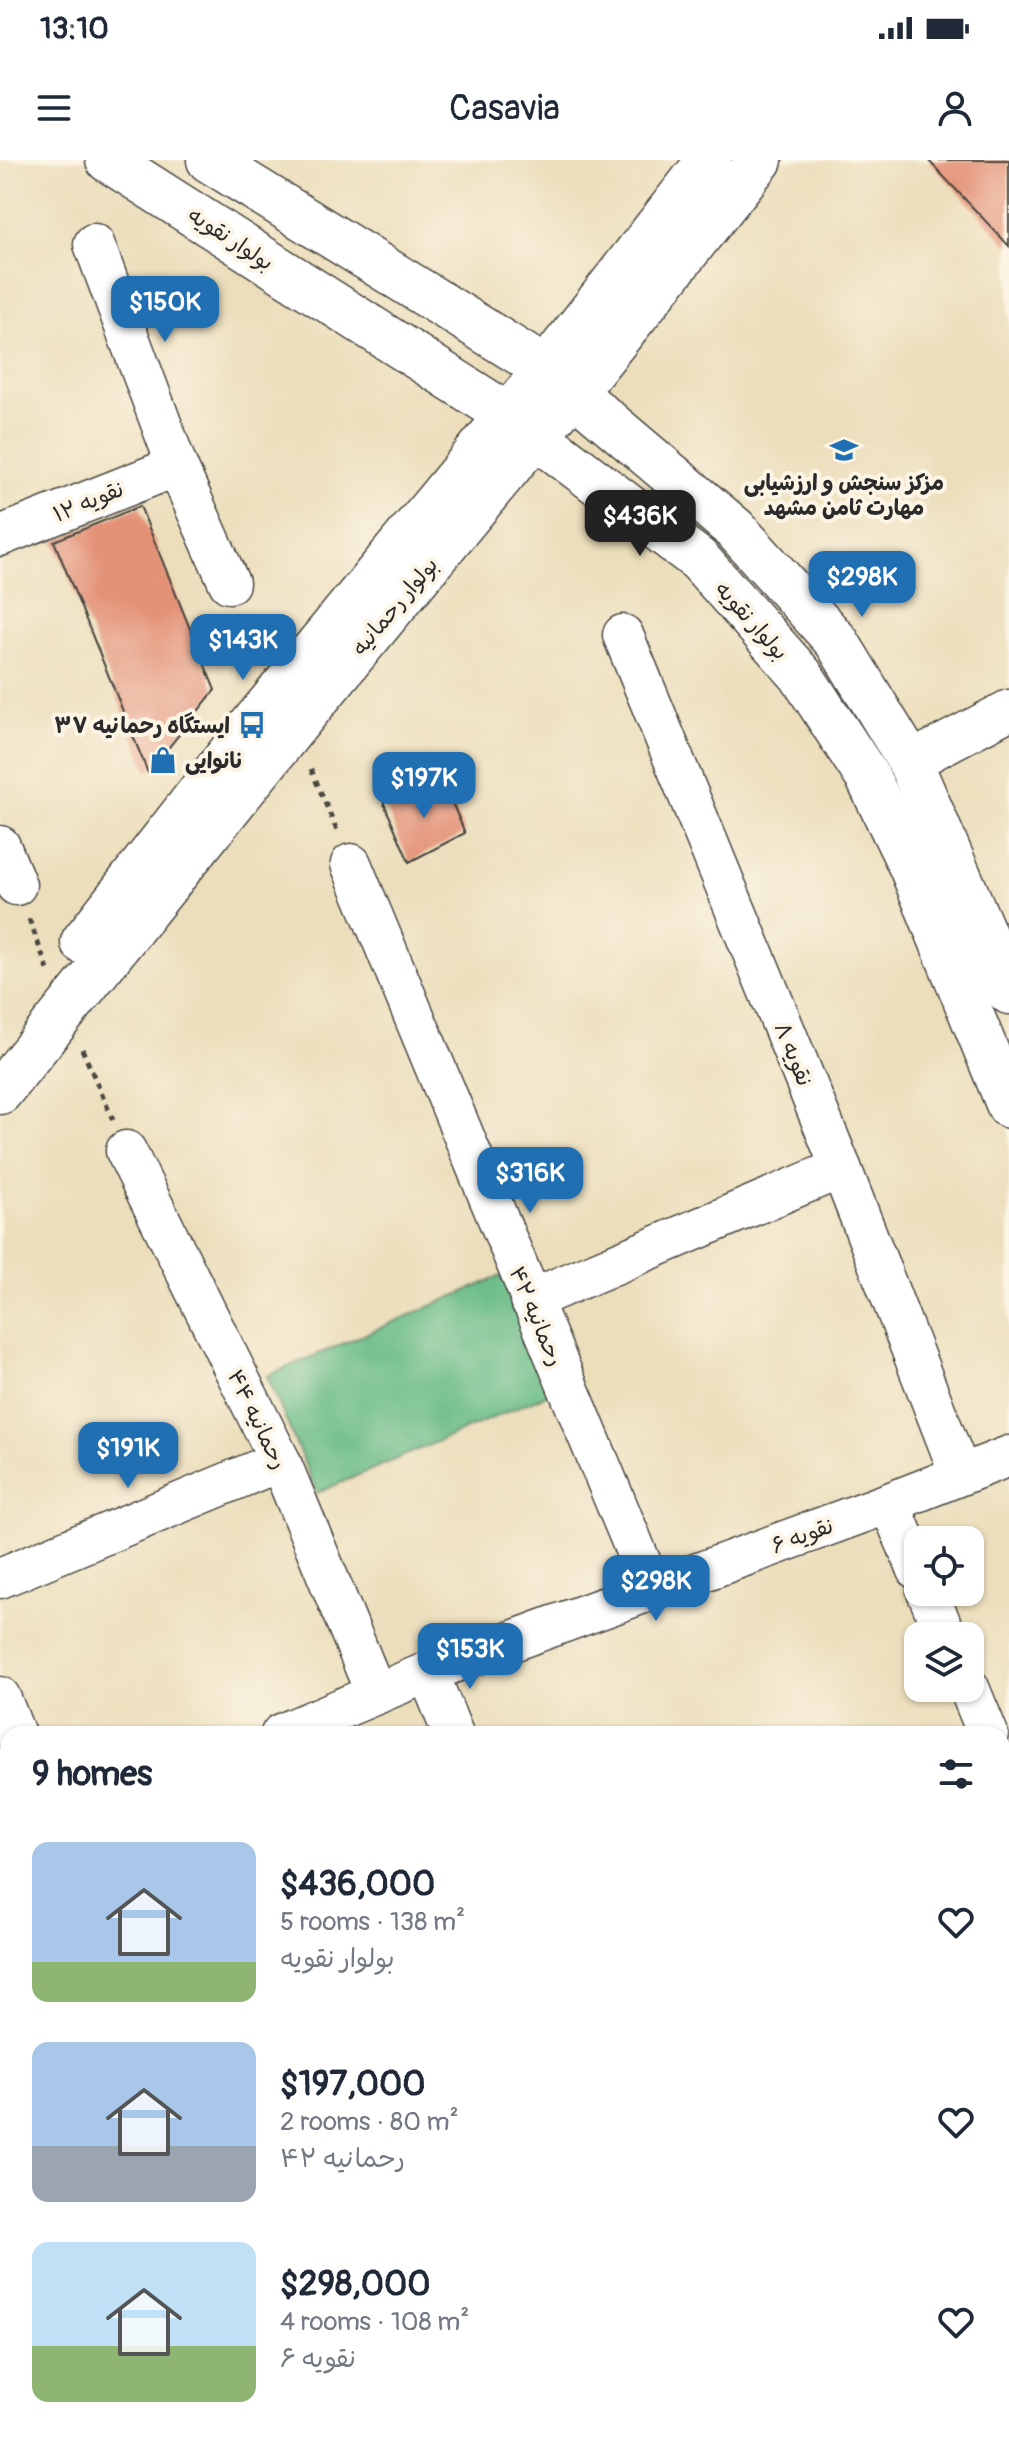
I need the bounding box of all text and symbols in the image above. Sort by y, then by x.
text: 13:10 [40,10,109,47]
icon: menu [32,86,76,130]
text: Casavia [449,86,560,131]
icon: person [933,86,977,130]
street label: بولوار نقویه [182,201,279,277]
pin: $150K [109,276,221,344]
text: $150K [129,286,201,318]
school or university icon: مزکز سنجش و ارزشیابی مهارت ثامن مشهد [829,435,859,465]
place label: مزکز سنجش و ارزشیابی مهارت ثامن مشهد [744,469,944,522]
street label: نقویه ۱۲ [49,475,128,529]
pin: $436K [584,490,696,558]
text: $436K [603,500,677,532]
pin: $298K [806,551,918,619]
street label: بولوار رحمانیه [345,552,444,662]
text: $298K [827,561,897,593]
street label: بولوار نقویه [708,575,794,666]
pin: $143K [187,614,299,682]
text: $143K [208,624,278,656]
bus stop icon: ایستگاه رحمانیه ۳۷ [237,710,267,740]
place label: ایستگاه رحمانیه ۳۷ [54,712,230,740]
shop icon: نانوایی [148,745,178,775]
place label: نانوایی [185,747,244,775]
pin: $197K [368,752,480,820]
text: $197K [390,762,458,794]
street label: نقویه ۸ [768,1018,818,1090]
pin: $316K [474,1147,586,1215]
text: $316K [495,1157,565,1189]
street label: رحمانیه ۴۲ [503,1262,570,1371]
street label: رحمانیه ۴۴ [221,1365,293,1474]
pin: $191K [72,1422,184,1490]
text: $191K [96,1432,160,1464]
street label: نقویه ۶ [767,1512,837,1560]
map controls [904,1526,984,1702]
button: locate [904,1526,984,1606]
pin: $298K [600,1555,712,1623]
text: $298K [621,1565,691,1597]
button: layers [904,1622,984,1702]
pin: $153K [414,1623,526,1691]
text: $153K [436,1633,504,1665]
icon: filters [934,1752,978,1796]
text: 9 homes [32,1753,152,1796]
text: $436,000 [280,1863,435,1906]
icon: home [96,1874,192,1970]
icon: heart [934,1900,978,1944]
text: 5 rooms · 138 m² [280,1906,465,1938]
text: بولوار نقویه [280,1943,394,1975]
text: $197,000 [280,2063,426,2106]
icon: home [96,2074,192,2170]
icon: heart [934,2100,978,2144]
text: 2 rooms · 80 m² [280,2106,459,2138]
text: رحمانیه ۴۲ [280,2143,405,2175]
text: $298,000 [280,2263,430,2306]
icon: home [96,2274,192,2370]
icon: heart [934,2300,978,2344]
text: 4 rooms · 108 m² [280,2306,469,2338]
text: نقویه ۶ [280,2343,356,2375]

